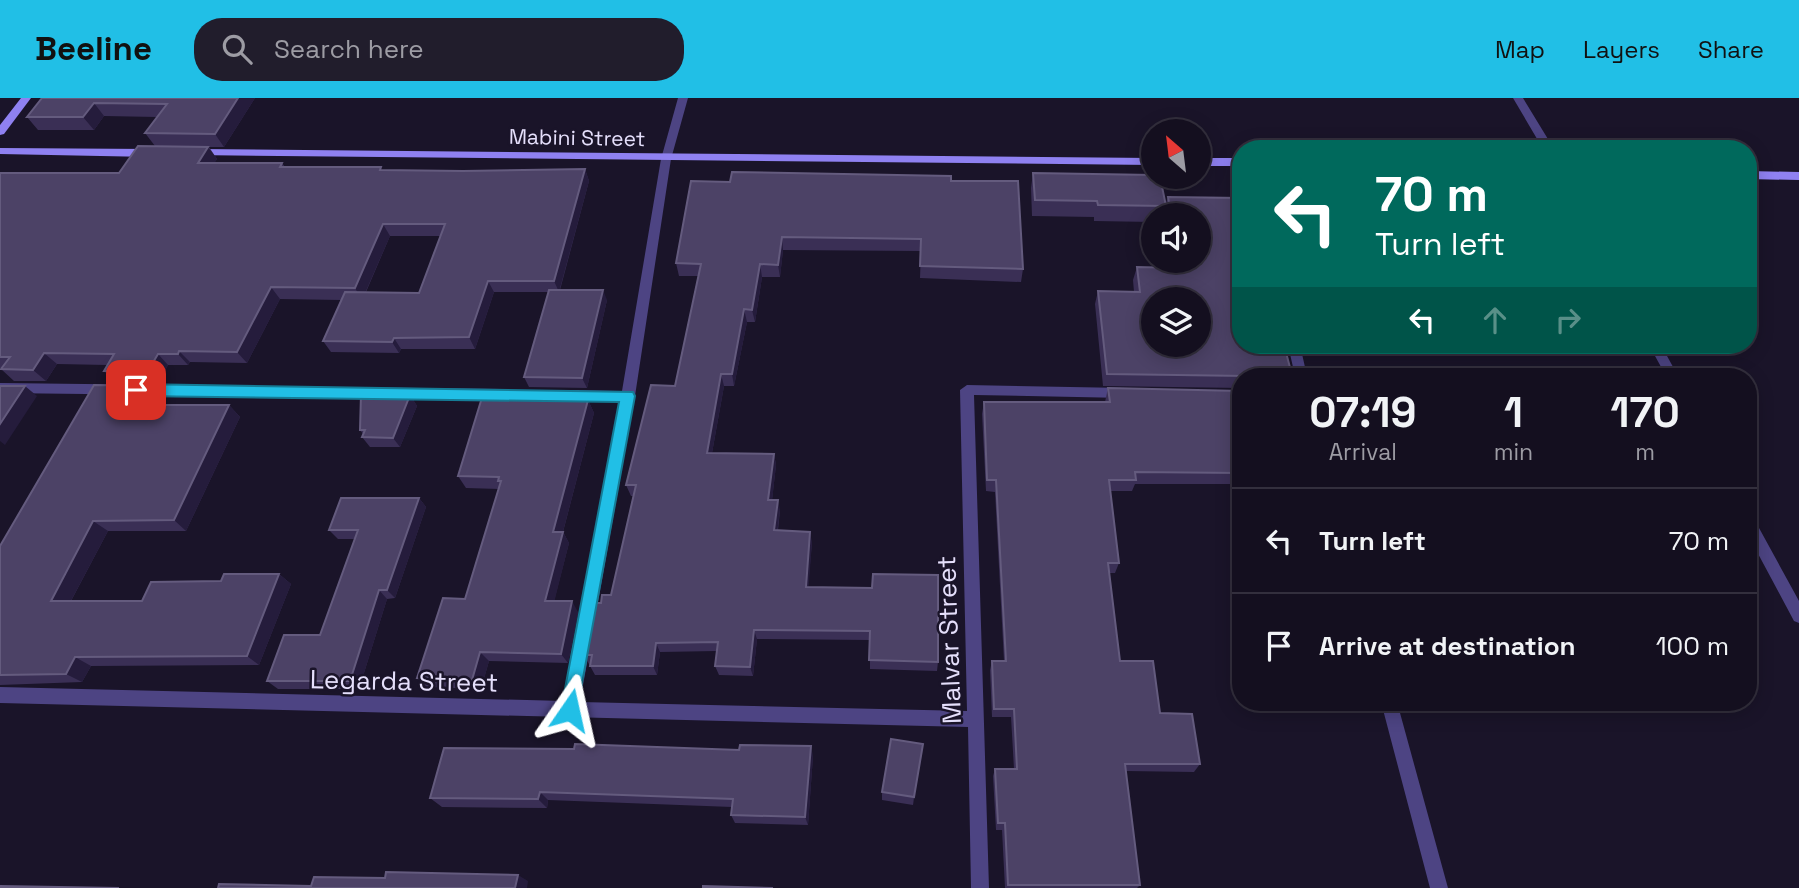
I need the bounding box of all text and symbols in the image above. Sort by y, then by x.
search box [194,18,684,81]
text: Beeline [35,28,152,70]
icon: search [218,30,256,68]
text: Search here [274,32,424,66]
text: Map [1495,34,1545,65]
text: Layers [1583,34,1660,65]
text: Share [1698,34,1764,65]
north arrow [1141,119,1211,189]
map controls [1141,119,1211,357]
street label: Mabini Street [509,123,645,152]
text: 70 m [1375,163,1488,225]
icon: left [1260,168,1351,259]
button: sound [1141,203,1211,273]
text: Turn left [1375,224,1505,264]
button: layers [1141,287,1211,357]
icon: left [1403,301,1441,339]
icon: ahead [1476,301,1514,339]
icon: right [1549,301,1587,339]
pin [106,360,166,420]
icon: arrive [117,371,155,409]
text: 07:19 [1309,386,1416,439]
text: 1 [1504,386,1523,439]
text: 170 [1610,386,1680,439]
text: Arrival [1329,437,1397,467]
text: min [1494,437,1533,467]
text: m [1635,437,1655,467]
icon: left [1260,522,1298,560]
text: Turn left [1319,524,1426,558]
text: 70 m [1669,524,1729,558]
street label: Malvar Street [929,555,969,725]
icon: arrive [1260,627,1298,665]
text: Arrive at destination [1319,629,1576,663]
text: 100 m [1656,629,1729,663]
street label: Legarda Street [310,662,498,700]
position arrow [533,673,607,747]

